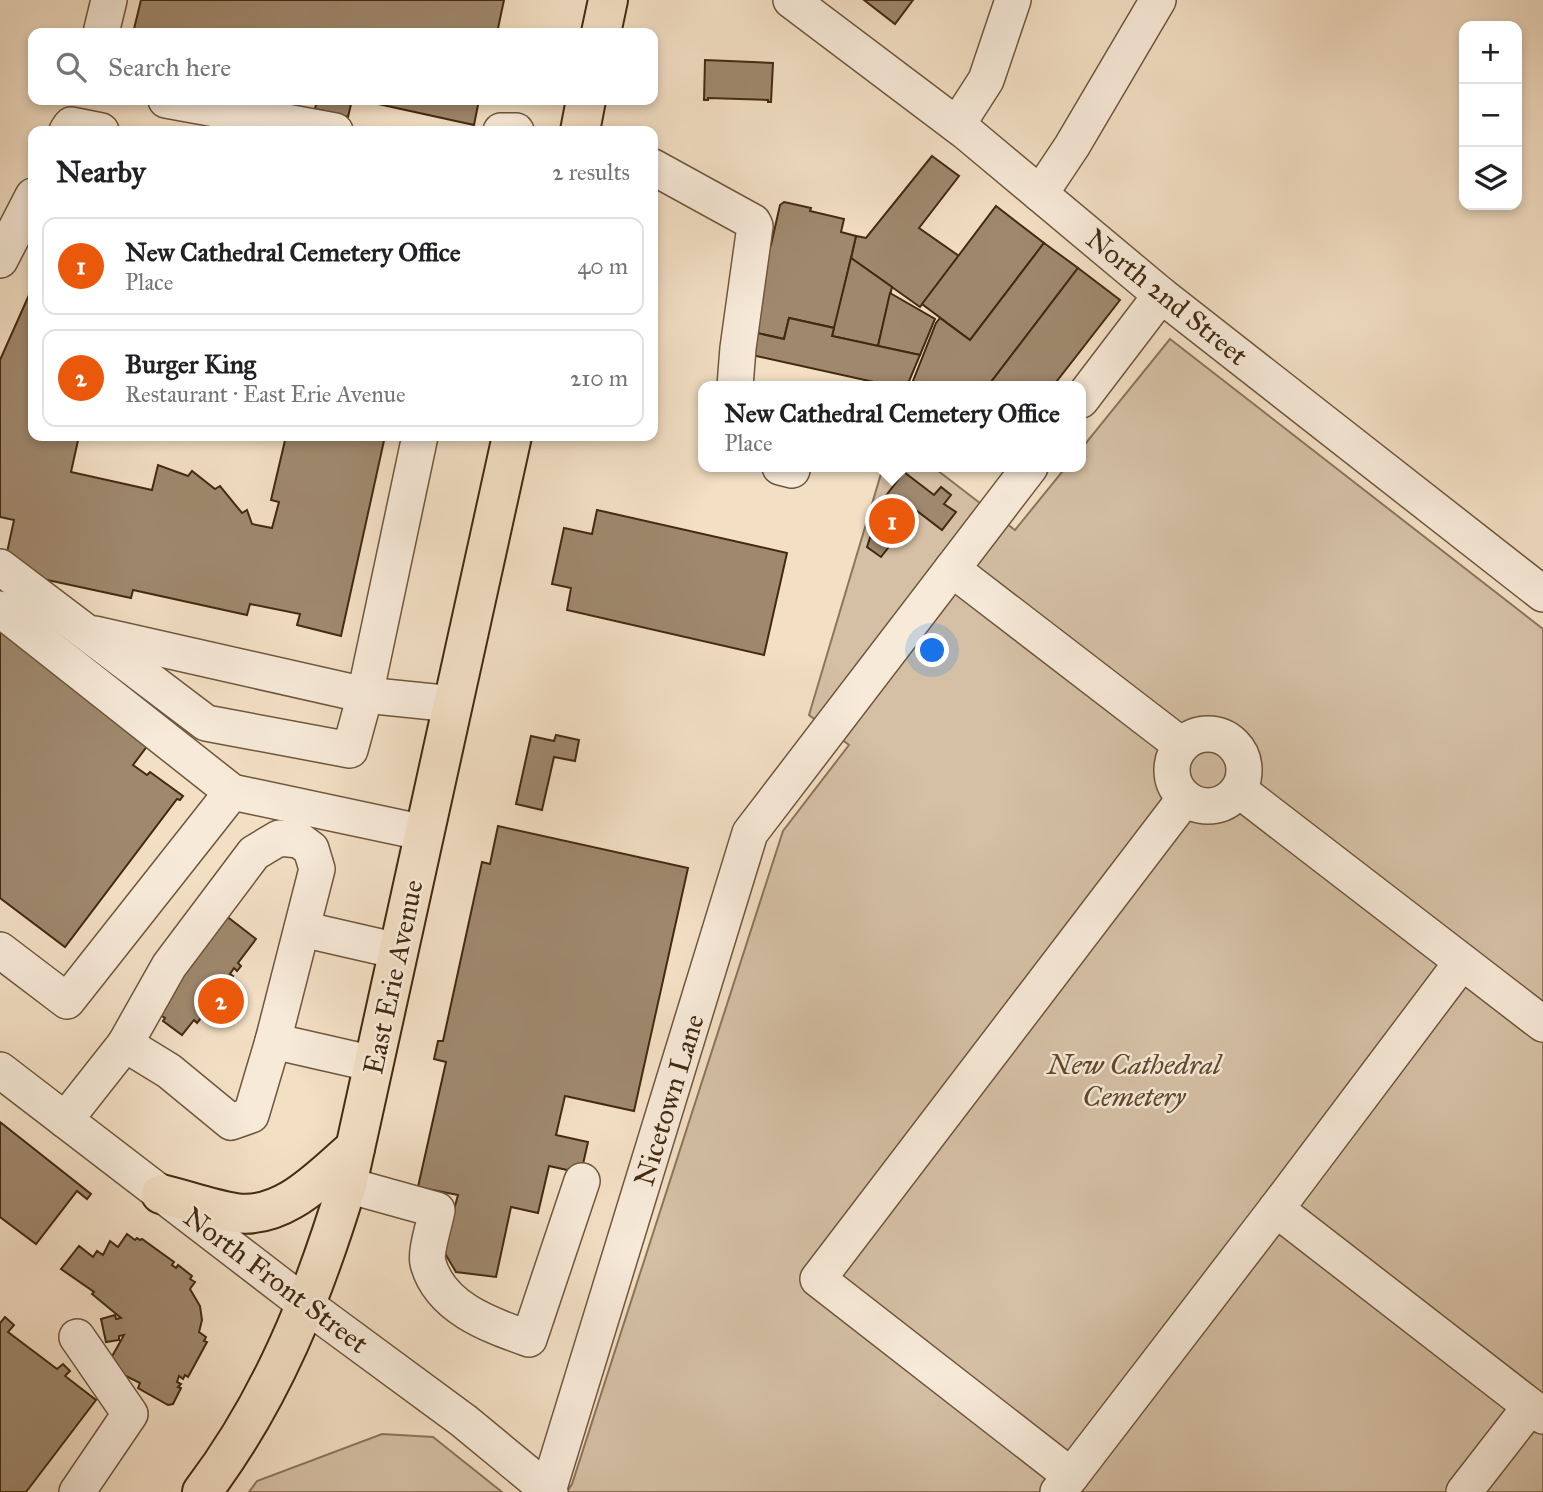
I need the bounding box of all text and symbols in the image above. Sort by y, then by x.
map controls [1459,21,1522,210]
button: + [1459,21,1522,84]
search box [28,28,658,105]
icon: search [52,48,90,86]
text: Search here [108,51,231,83]
button: − [1459,84,1522,147]
button: layers [1459,147,1522,210]
text: Nearby [56,154,146,190]
text: 2 results [552,158,630,186]
street label: North 2nd Street [1079,221,1255,373]
text: New Cathedral Cemetery Office [125,236,461,268]
text: 1 [76,252,86,280]
text: 40 m [578,252,628,280]
text: Place [125,268,173,296]
text: Burger King [125,348,256,380]
text: 2 [75,364,87,392]
text: 210 m [570,364,628,392]
text: Restaurant · East Erie Avenue [125,380,405,408]
popup [698,381,1086,472]
text: New Cathedral Cemetery Office [724,397,1060,429]
text: Place [724,429,773,457]
pin: 1 [869,495,915,547]
your location [915,633,949,667]
street label: East Erie Avenue [355,877,431,1077]
pin: 2 [198,975,244,1027]
street label: Nicetown Lane [626,1010,712,1190]
park label: New Cathedral Cemetery [1045,1047,1223,1114]
street label: North Front Street [177,1199,375,1361]

